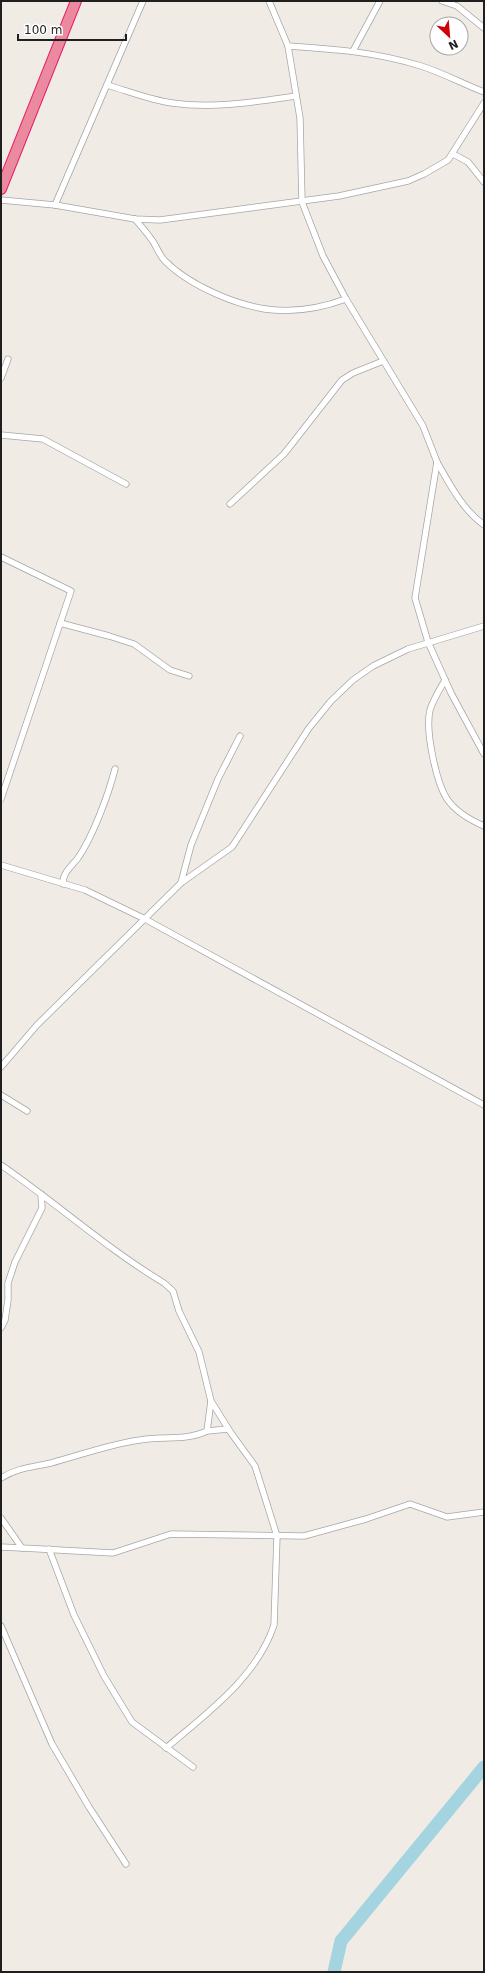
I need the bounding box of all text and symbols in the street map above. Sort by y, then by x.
scale bar [18,16,126,42]
north arrow [429,16,469,56]
text: 100 m [24,23,62,37]
text: N [446,37,460,52]

